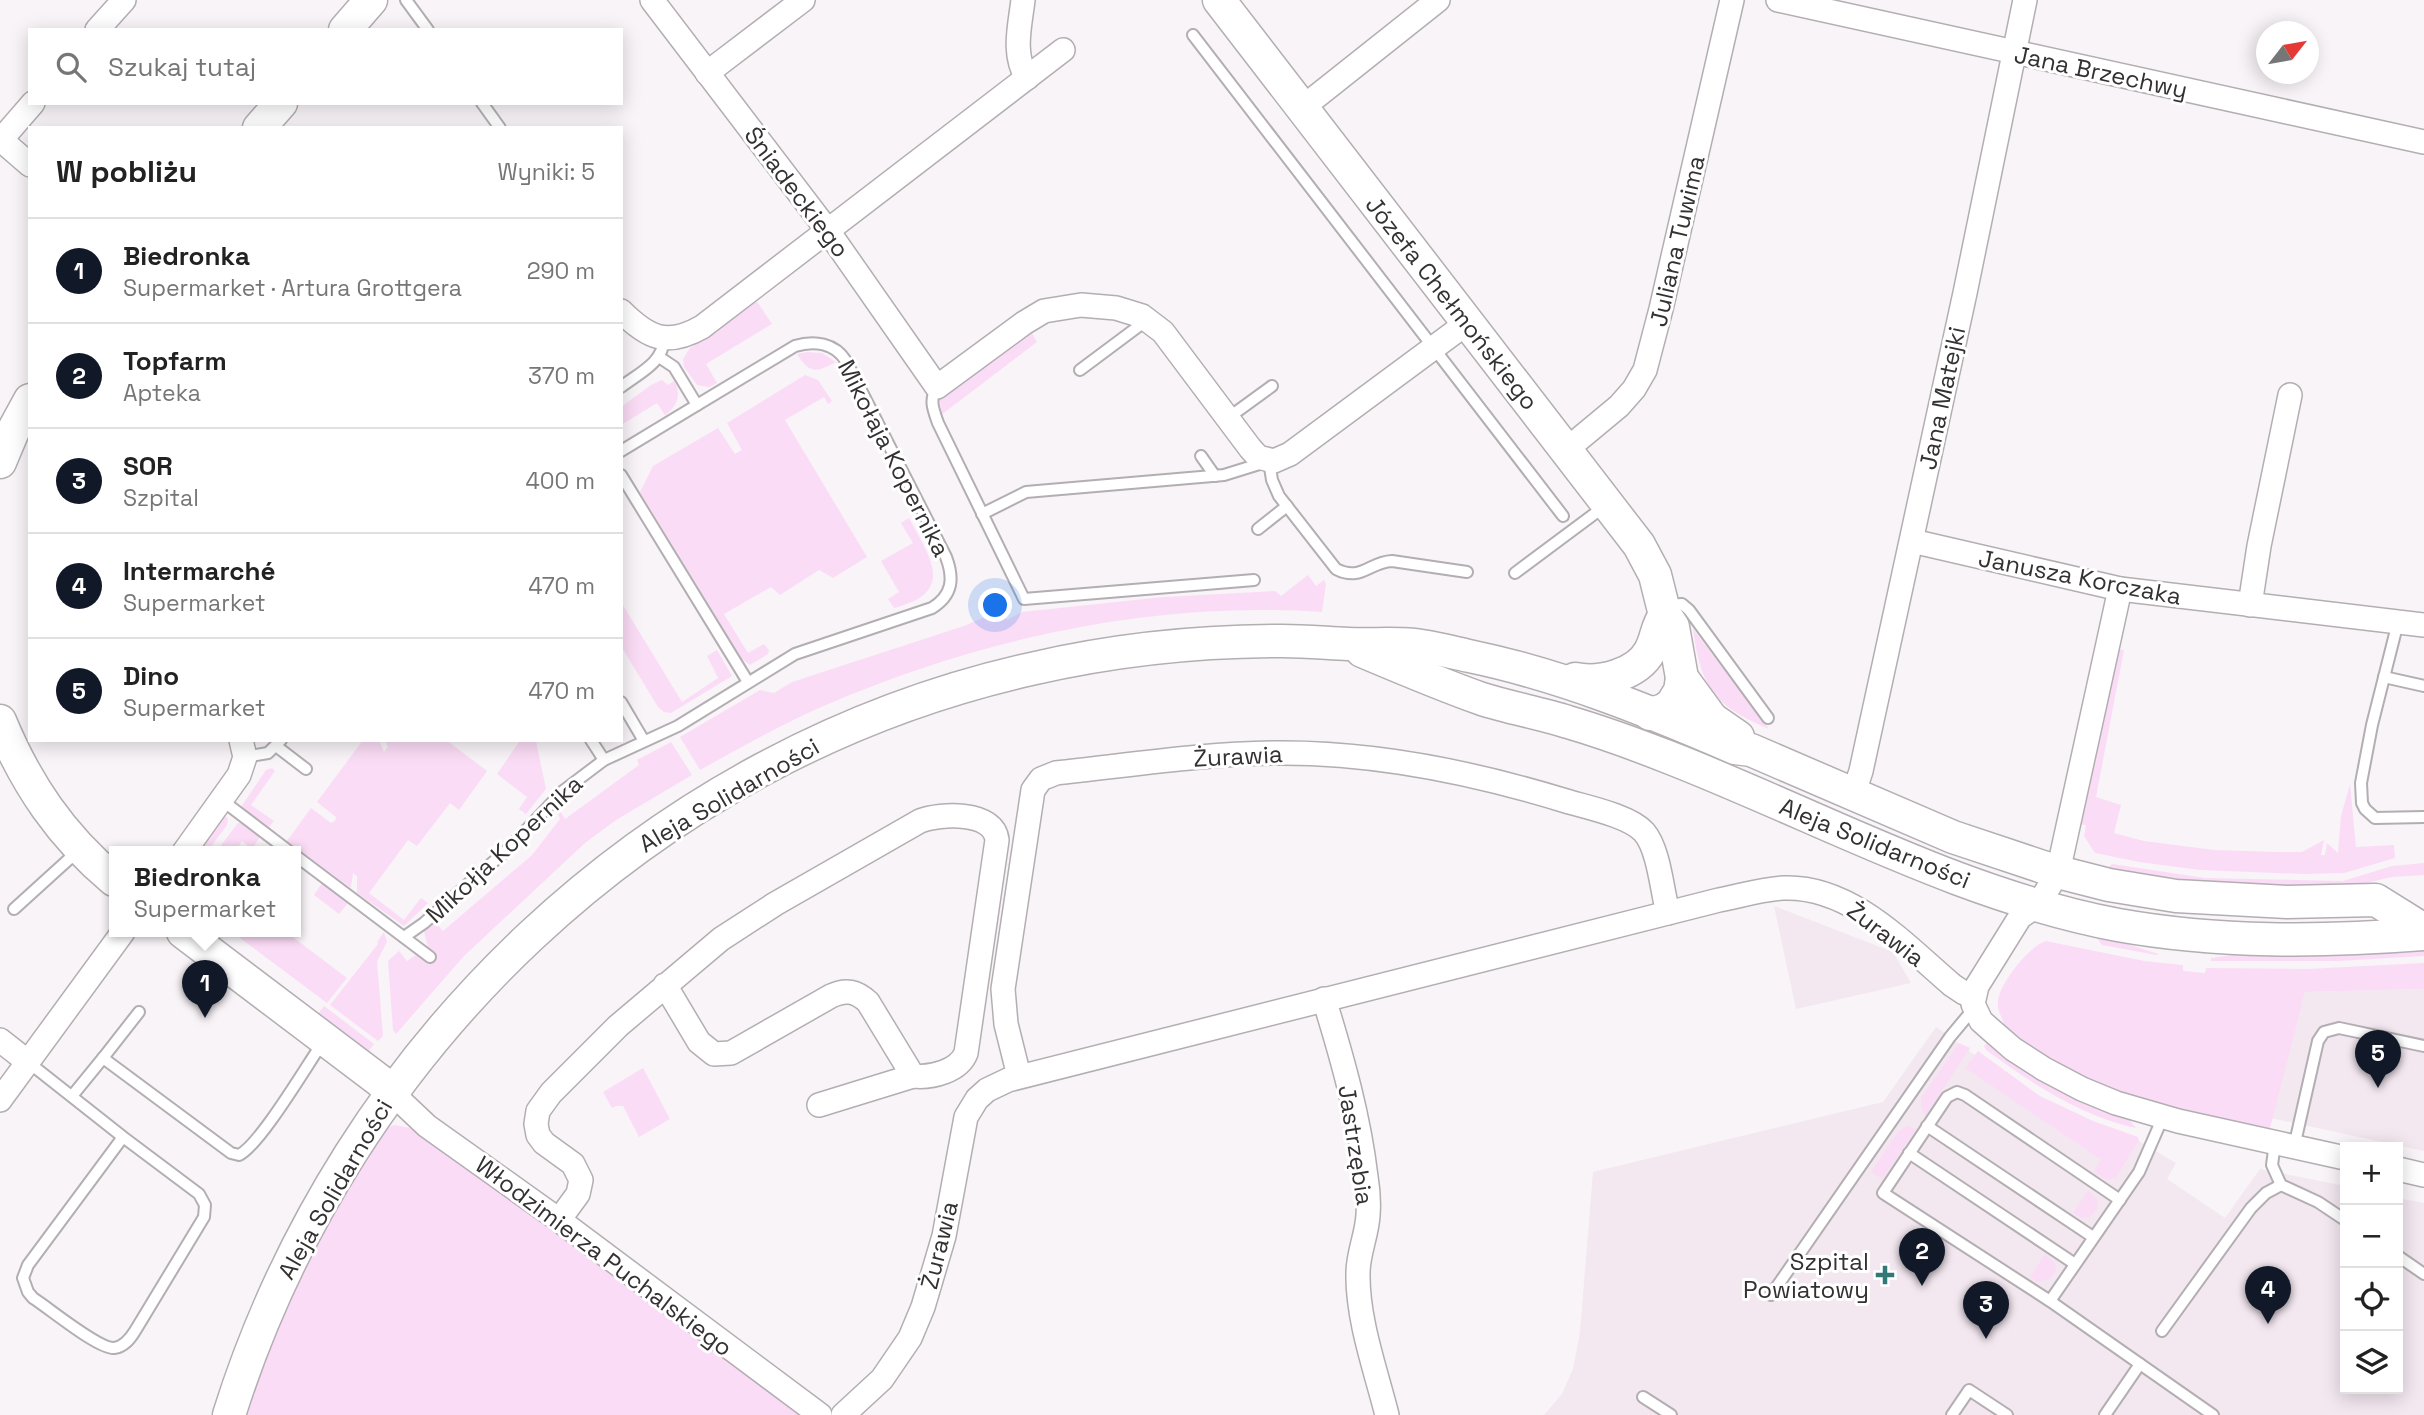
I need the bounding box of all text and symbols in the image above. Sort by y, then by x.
north arrow [2256,21,2319,84]
search box [28,28,623,105]
street label: Jana Brzechwy [2012,39,2190,105]
icon: search [52,48,90,86]
text: Szukaj tutaj [108,50,256,84]
street label: Śniadeckiego [738,120,856,264]
text: W pobliżu [56,152,197,191]
street label: Juliana Tuwima [1642,152,1712,329]
text: Wyniki: 5 [498,157,595,187]
street label: Józefa Chełmońskiego [1359,190,1545,416]
text: Biedronka [123,239,250,273]
text: 1 [74,256,84,286]
text: 290 m [527,256,595,286]
text: Supermarket · Artura Grottgera [123,273,462,303]
street label: Jana Matejki [1912,324,1972,472]
text: Topfarm [123,344,227,378]
street label: Mikołaja Kopernika [831,354,957,562]
text: 2 [72,361,86,391]
text: 370 m [528,361,595,391]
text: Apteka [123,378,201,408]
text: SOR [123,449,173,483]
text: 3 [72,466,86,496]
text: 400 m [525,466,595,496]
text: Szpital [123,483,199,513]
street label: Janusza Korczaka [1976,542,2184,612]
text: Intermarché [123,554,276,588]
text: 4 [72,571,86,601]
text: 470 m [528,571,595,601]
text: Supermarket [123,588,265,618]
your location [978,588,1012,622]
text: Dino [123,659,179,693]
text: 5 [72,676,86,706]
text: 470 m [528,676,595,706]
text: Supermarket [123,693,265,723]
street label: Aleja Solidarności [633,731,825,859]
street label: Żurawia [1192,738,1284,774]
street label: Mikołja Kopernika [419,768,589,930]
street label: Aleja Solidarności [1775,791,1975,895]
popup [109,846,301,937]
text: Biedronka [134,860,261,894]
text: Supermarket [134,894,276,924]
street label: Żurawia [1841,895,1931,973]
pin: 1 [182,960,228,1018]
pin: 5 [2355,1030,2401,1088]
street label: Jastrzębia [1331,1083,1381,1207]
street label: Aleja Solidarności [271,1093,399,1285]
map controls [2340,1142,2403,1394]
button: + [2340,1142,2403,1205]
street label: Włodzimierza Puchalskiego [469,1149,739,1363]
street label: Żurawia [913,1198,965,1292]
button: − [2340,1205,2403,1268]
pin: 2 [1899,1228,1945,1286]
place label: Szpital Powiatowy [1743,1246,1869,1305]
marker: Szpital Powiatowy [1875,1265,1895,1285]
pin: 4 [2245,1266,2291,1324]
button: locate [2340,1268,2403,1331]
pin: 3 [1963,1281,2009,1339]
button: layers [2340,1331,2403,1394]

